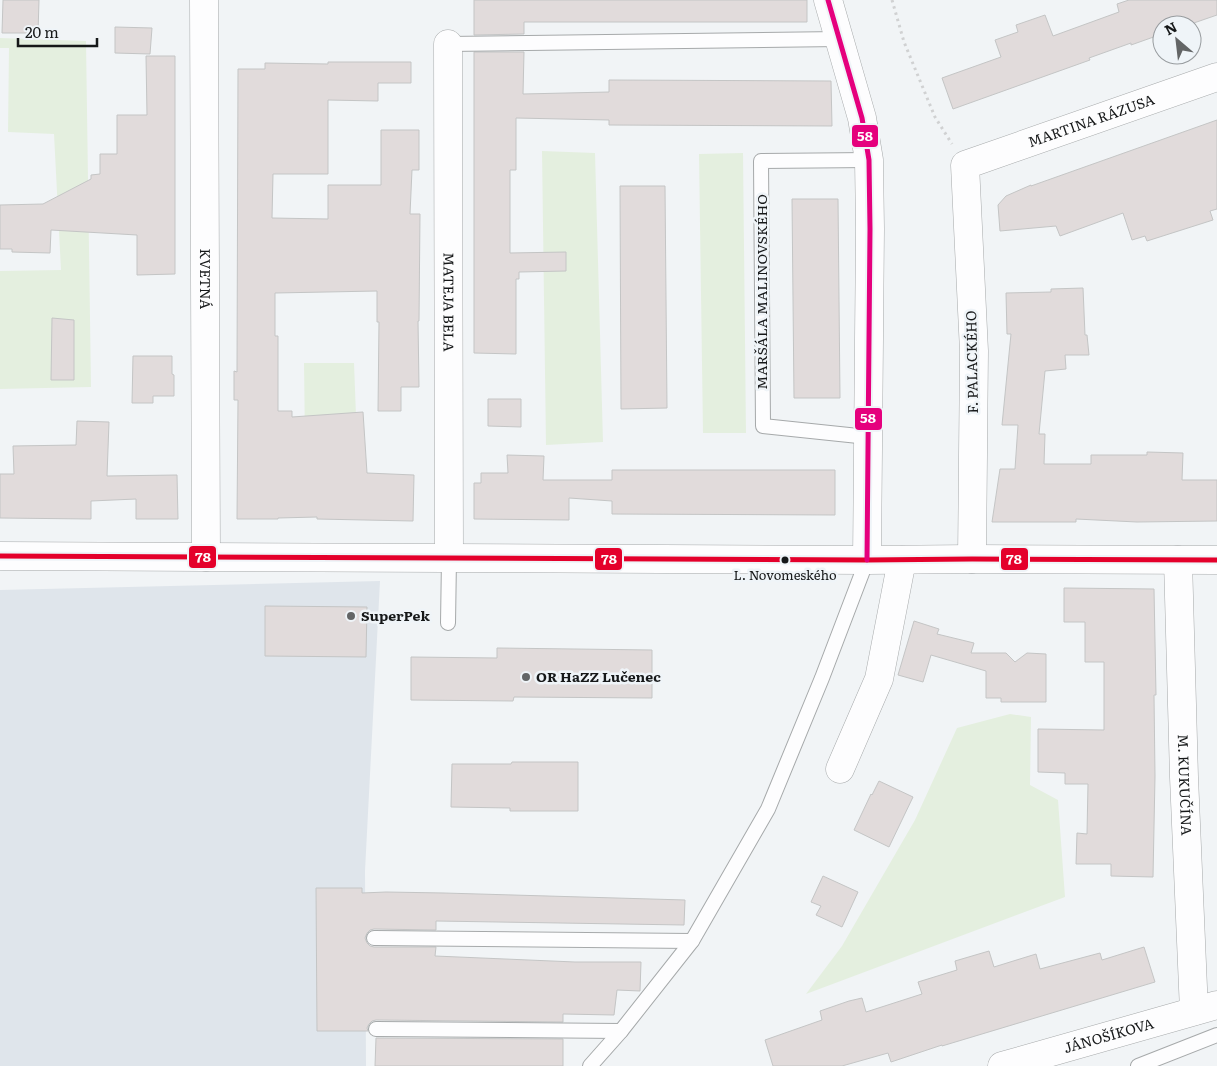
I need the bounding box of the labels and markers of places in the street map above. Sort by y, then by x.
marker: L. Novomeského [780,555,790,565]
place label: L. Novomeského [733,565,837,584]
place label: SuperPek [361,605,430,625]
marker: SuperPek [345,610,357,622]
place label: OR HaZZ Lučenec [536,666,661,686]
marker: OR HaZZ Lučenec [520,671,532,683]

